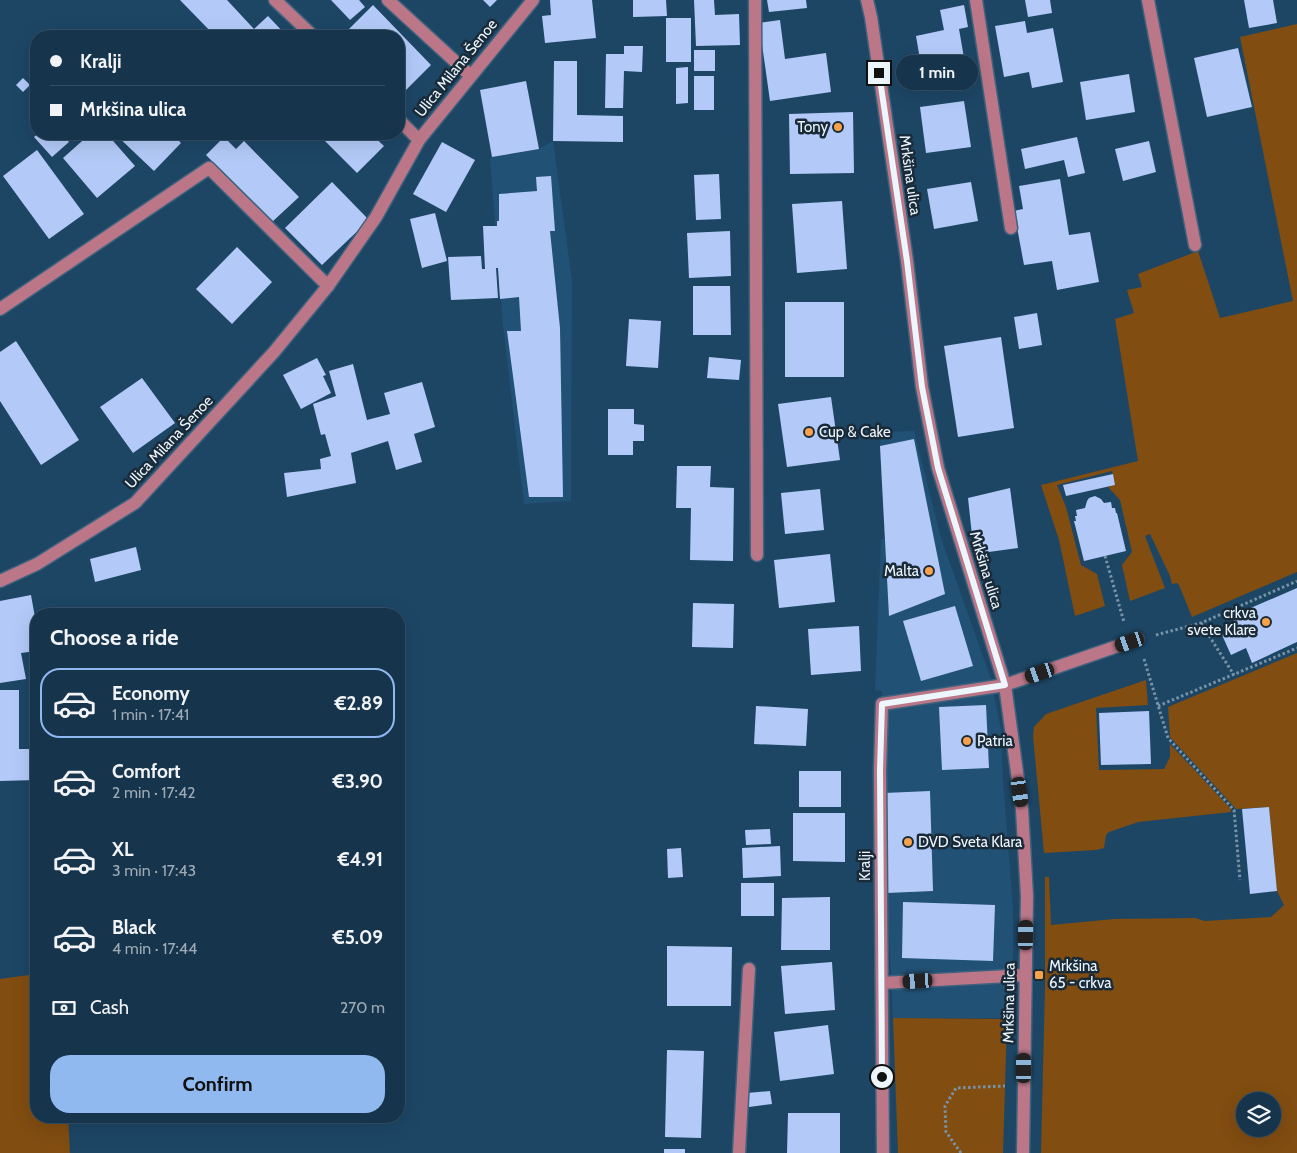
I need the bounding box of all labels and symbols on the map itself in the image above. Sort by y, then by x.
street label: Ulica Milana Šenoe [410,15,501,120]
callout: 1 min [896,56,979,90]
route end [868,62,890,84]
place label: Tony [797,118,828,136]
marker: Tony [832,121,844,133]
street label: Mrkšina ulica [895,134,925,217]
street label: Ulica Milana Šenoe [121,391,217,492]
place label: Cup & Cake [819,423,891,441]
marker: Cup & Cake [803,426,815,438]
street label: Mrkšina ulica [966,529,1007,612]
place label: Malta [884,562,920,580]
marker: Malta [923,565,935,577]
place label: crkva svete Klare [1187,604,1257,639]
marker: crkva svete Klare [1260,616,1272,628]
car [1113,630,1146,654]
car [1023,661,1056,685]
place label: Patria [977,732,1013,750]
marker: Patria [961,735,973,747]
car [1010,776,1029,808]
place label: DVD Sveta Klara [918,833,1023,851]
marker: DVD Sveta Klara [902,836,914,848]
street label: Kralji [856,851,874,881]
car [1018,920,1033,950]
place label: Mrkšina 65 - crkva [1049,957,1112,992]
street label: Mrkšina ulica [999,962,1019,1043]
marker: Mrkšina 65 - crkva [1033,969,1045,981]
car [902,973,933,989]
car [1016,1053,1031,1083]
route start [871,1066,893,1088]

